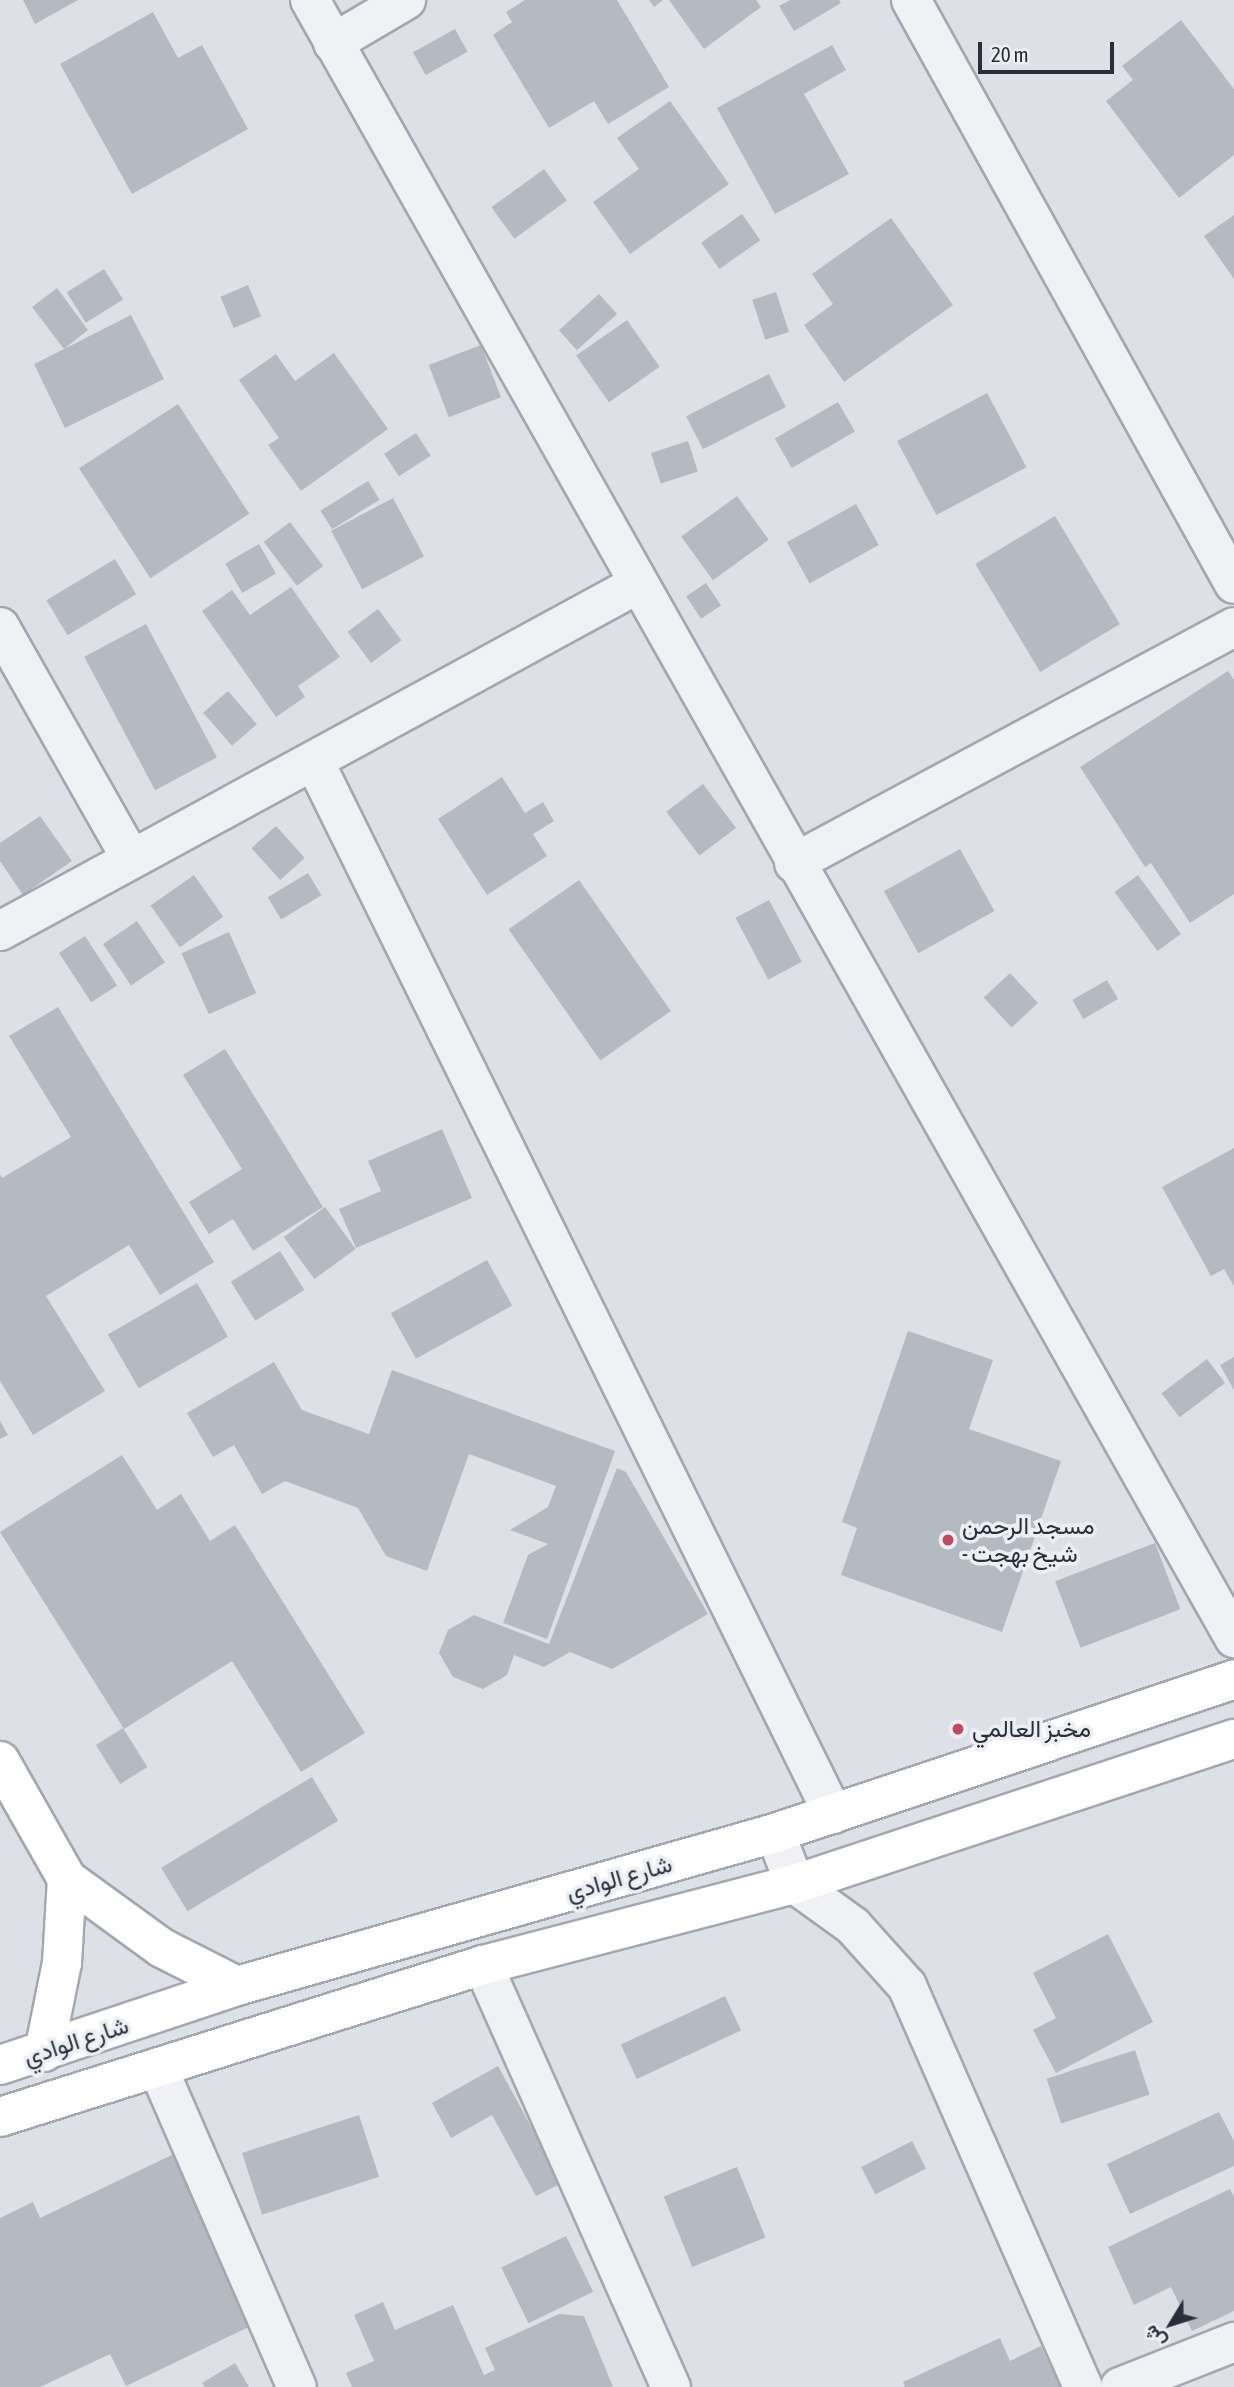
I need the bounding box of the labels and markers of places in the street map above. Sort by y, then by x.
place label: مسجد الرحمن - شيخ بهجت [962,1512,1094,1568]
marker: مسجد الرحمن - شيخ بهجت [940,1532,956,1548]
place label: مخبز العالمي [972,1715,1091,1743]
marker: مخبز العالمي [950,1721,966,1737]

